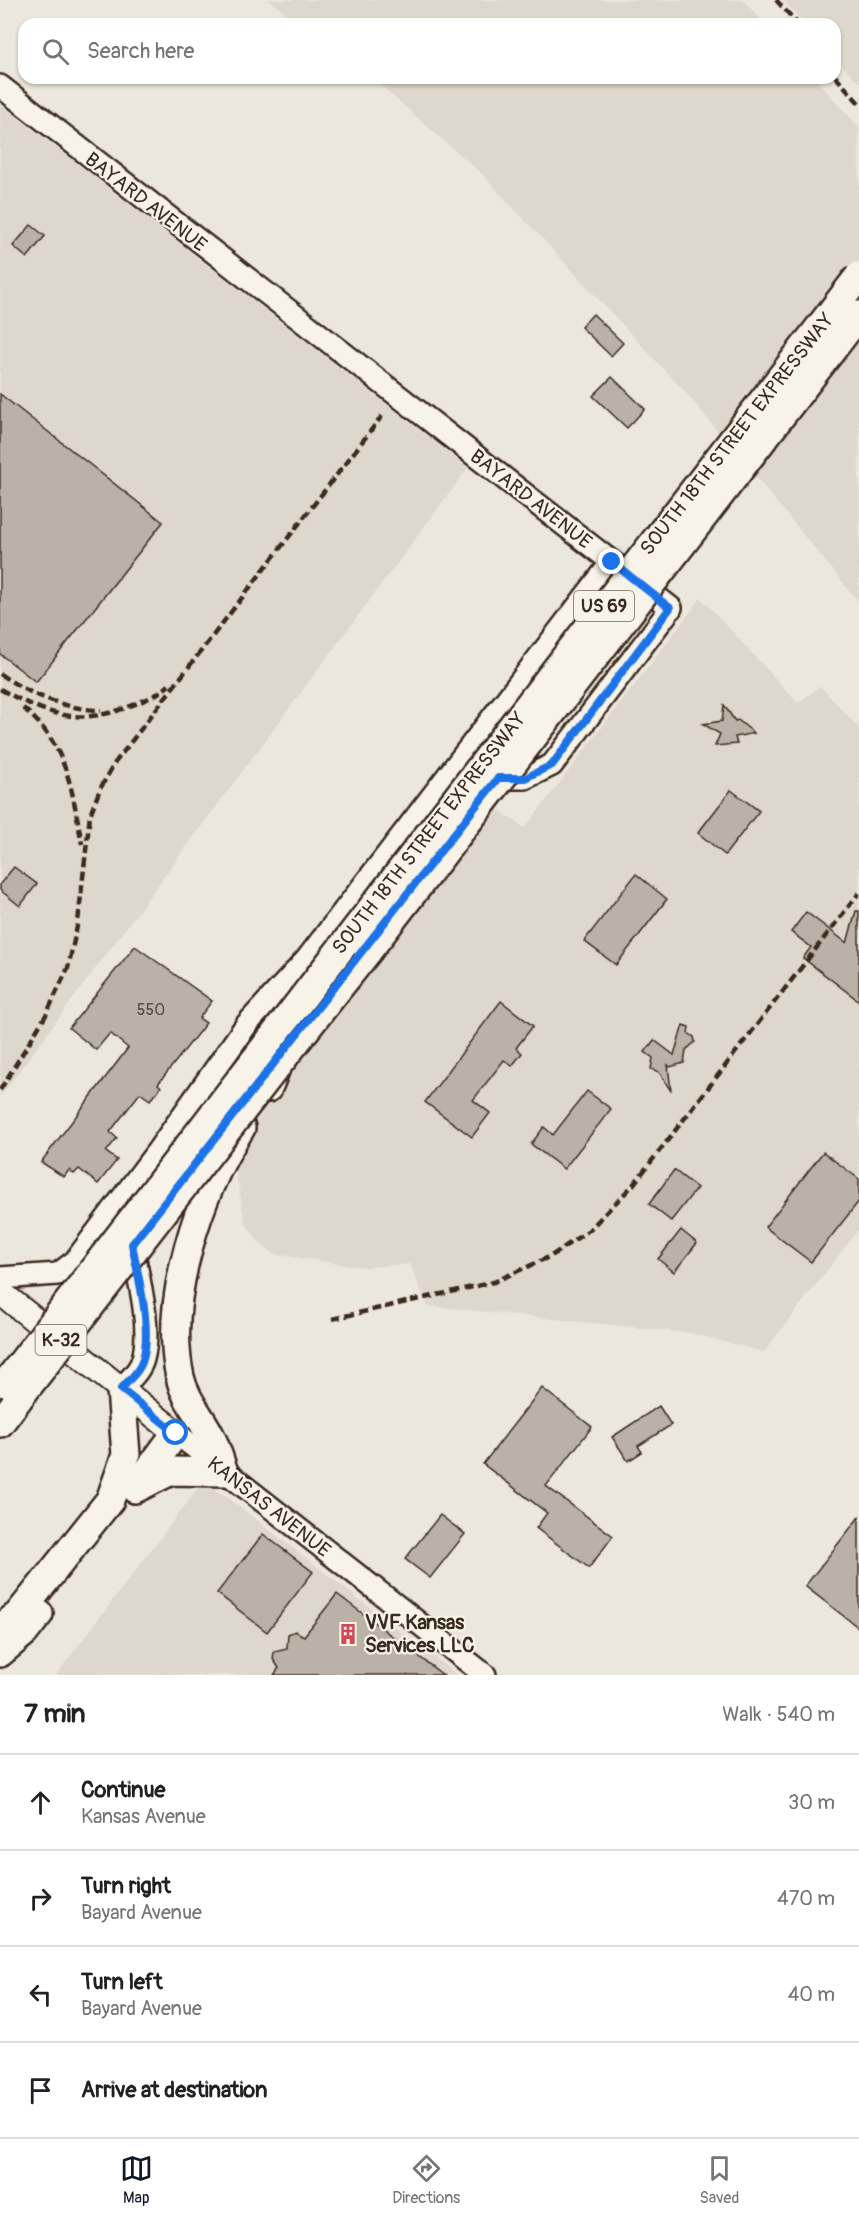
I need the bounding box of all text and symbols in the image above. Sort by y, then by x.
search box [18,18,841,84]
icon: search [39,35,72,68]
text: Search here [87,37,194,65]
street label: BAYARD AVENUE [80,147,212,257]
street label: SOUTH 18TH STREET EXPRESSWAY [635,307,840,560]
street label: BAYARD AVENUE [465,444,597,554]
route end [598,548,624,574]
road number: US 69 [574,591,634,621]
street label: SOUTH 18TH STREET EXPRESSWAY [327,706,532,959]
house number: 550 [137,1000,165,1020]
road number: K-32 [36,1325,86,1355]
route start [162,1419,188,1445]
street label: KANSAS AVENUE [202,1451,336,1563]
place label: VVF Kansas Services LLC [365,1610,474,1658]
building icon: VVF Kansas Services LLC [336,1622,360,1646]
text: 7 min [24,1698,86,1730]
text: Walk · 540 m [722,1702,835,1727]
text: Continue [81,1776,165,1804]
icon: ahead [24,1786,57,1819]
text: 30 m [788,1790,835,1815]
text: Kansas Avenue [81,1804,206,1829]
text: Turn right [81,1872,171,1900]
icon: right [24,1882,57,1915]
text: 470 m [777,1886,835,1911]
text: Bayard Avenue [81,1900,202,1925]
text: Turn left [81,1968,163,1996]
icon: left [24,1978,57,2011]
text: 40 m [788,1982,835,2007]
text: Bayard Avenue [81,1996,202,2021]
icon: arrive [24,2074,57,2107]
text: Arrive at destination [81,2076,267,2104]
tab: Map [120,2152,153,2208]
tab: Directions [392,2152,460,2208]
tab: Saved [700,2152,739,2208]

